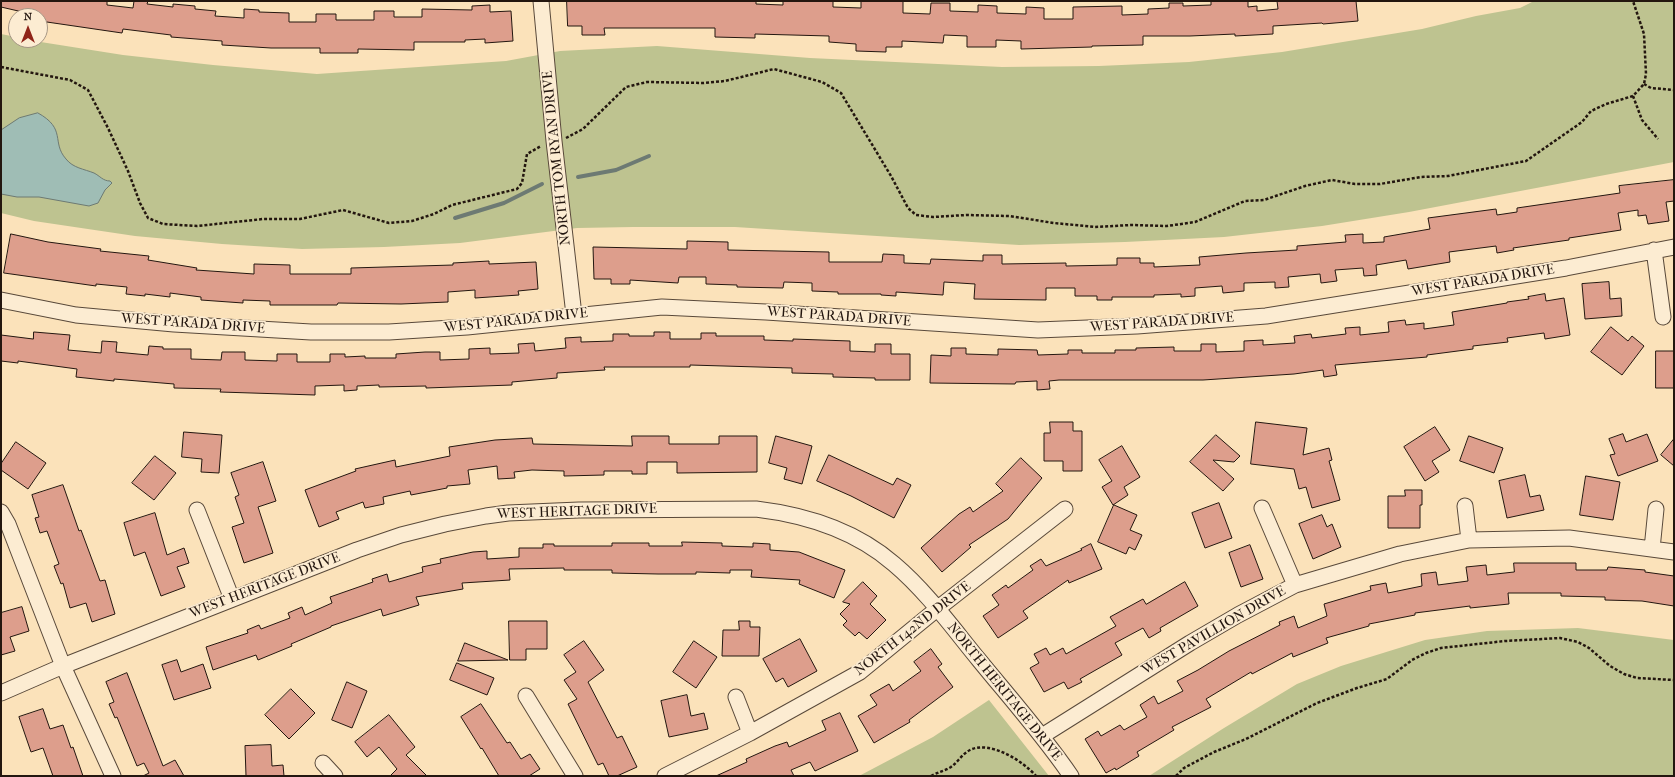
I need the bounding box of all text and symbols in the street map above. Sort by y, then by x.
north arrow [8,8,48,48]
text: N [24,10,32,23]
street label: NORTH TOM RYAN DRIVE [539,70,575,246]
street label: WEST PARADA DRIVE [1410,261,1556,301]
street label: WEST PARADA DRIVE [766,304,912,330]
street label: WEST PARADA DRIVE [443,305,589,337]
street label: WEST PARADA DRIVE [1089,310,1235,336]
street label: WEST PARADA DRIVE [120,311,266,337]
street label: WEST HERITAGE DRIVE [497,501,657,523]
street label: WEST HERITAGE DRIVE [187,549,343,623]
street label: NORTH 142ND DRIVE [851,578,975,680]
street label: WEST PAVILLION DRIVE [1139,583,1289,679]
street label: NORTH HERITAGE DRIVE [943,620,1065,764]

